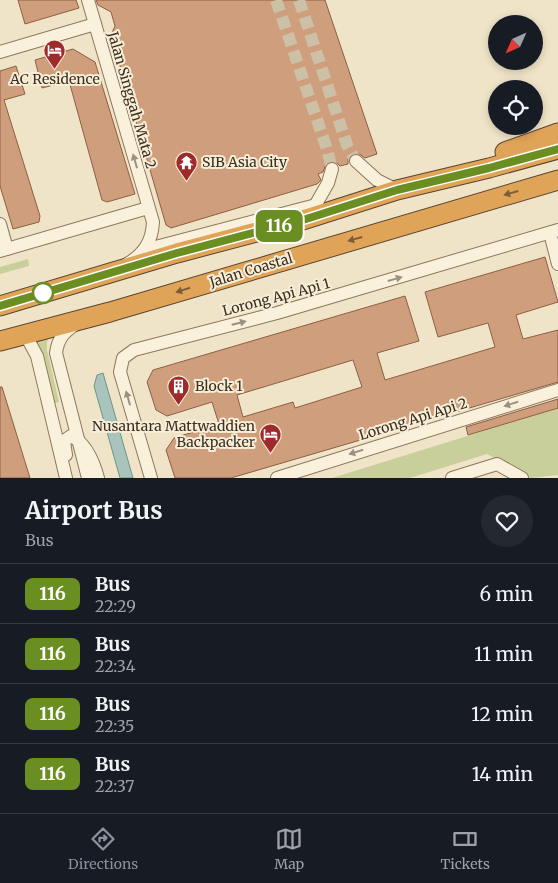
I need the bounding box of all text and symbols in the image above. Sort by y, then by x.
north arrow [488,15,542,70]
map controls [488,15,543,135]
street label: Jalan Singgah Mata 2 [104,29,160,171]
hotel icon: AC Residence [43,39,67,70]
place label: AC Residence [9,70,100,88]
button: locate [488,80,543,135]
temple icon: SIB Asia City [174,150,198,181]
place label: SIB Asia City [202,153,288,171]
one-way arrow [130,154,138,169]
one-way arrow [504,190,519,198]
line badge: 116 [250,210,308,242]
text: 116 [266,214,292,237]
one-way arrow [348,235,363,243]
street label: Jalan Coastal [206,249,295,291]
street label: Lorong Api Api 1 [220,274,332,320]
one-way arrow [388,274,403,282]
unlabelled marker [32,282,54,304]
one-way arrow [175,287,190,295]
one-way arrow [231,319,246,327]
building icon: Block 1 [167,374,191,405]
place label: Block 1 [195,377,243,395]
one-way arrow [123,390,131,405]
street label: Lorong Api Api 2 [357,394,469,444]
one-way arrow [504,401,519,409]
place label: Nusantara Mattwaddien Backpacker [92,417,255,451]
hotel icon: Nusantara Mattwaddien Backpacker [259,422,283,453]
one-way arrow [349,449,364,457]
text: Airport Bus [25,495,163,526]
button: heart [481,495,533,547]
text: Bus [25,530,54,550]
text: Bus [95,572,130,596]
text: 116 [39,582,66,605]
text: 6 min [479,582,533,606]
text: 22:29 [95,596,136,616]
text: Bus [95,632,130,656]
text: 116 [39,642,66,665]
text: 11 min [474,642,533,666]
text: 22:34 [95,656,136,676]
text: Bus [95,692,130,716]
text: 116 [39,702,66,725]
text: 12 min [471,702,533,726]
text: 22:35 [95,716,134,736]
text: Bus [95,752,130,776]
text: 116 [39,762,66,785]
text: 14 min [472,762,533,786]
text: 22:37 [95,776,134,796]
tab: Directions [68,825,138,873]
tab: Map [274,825,304,873]
tab: Tickets [440,825,490,873]

